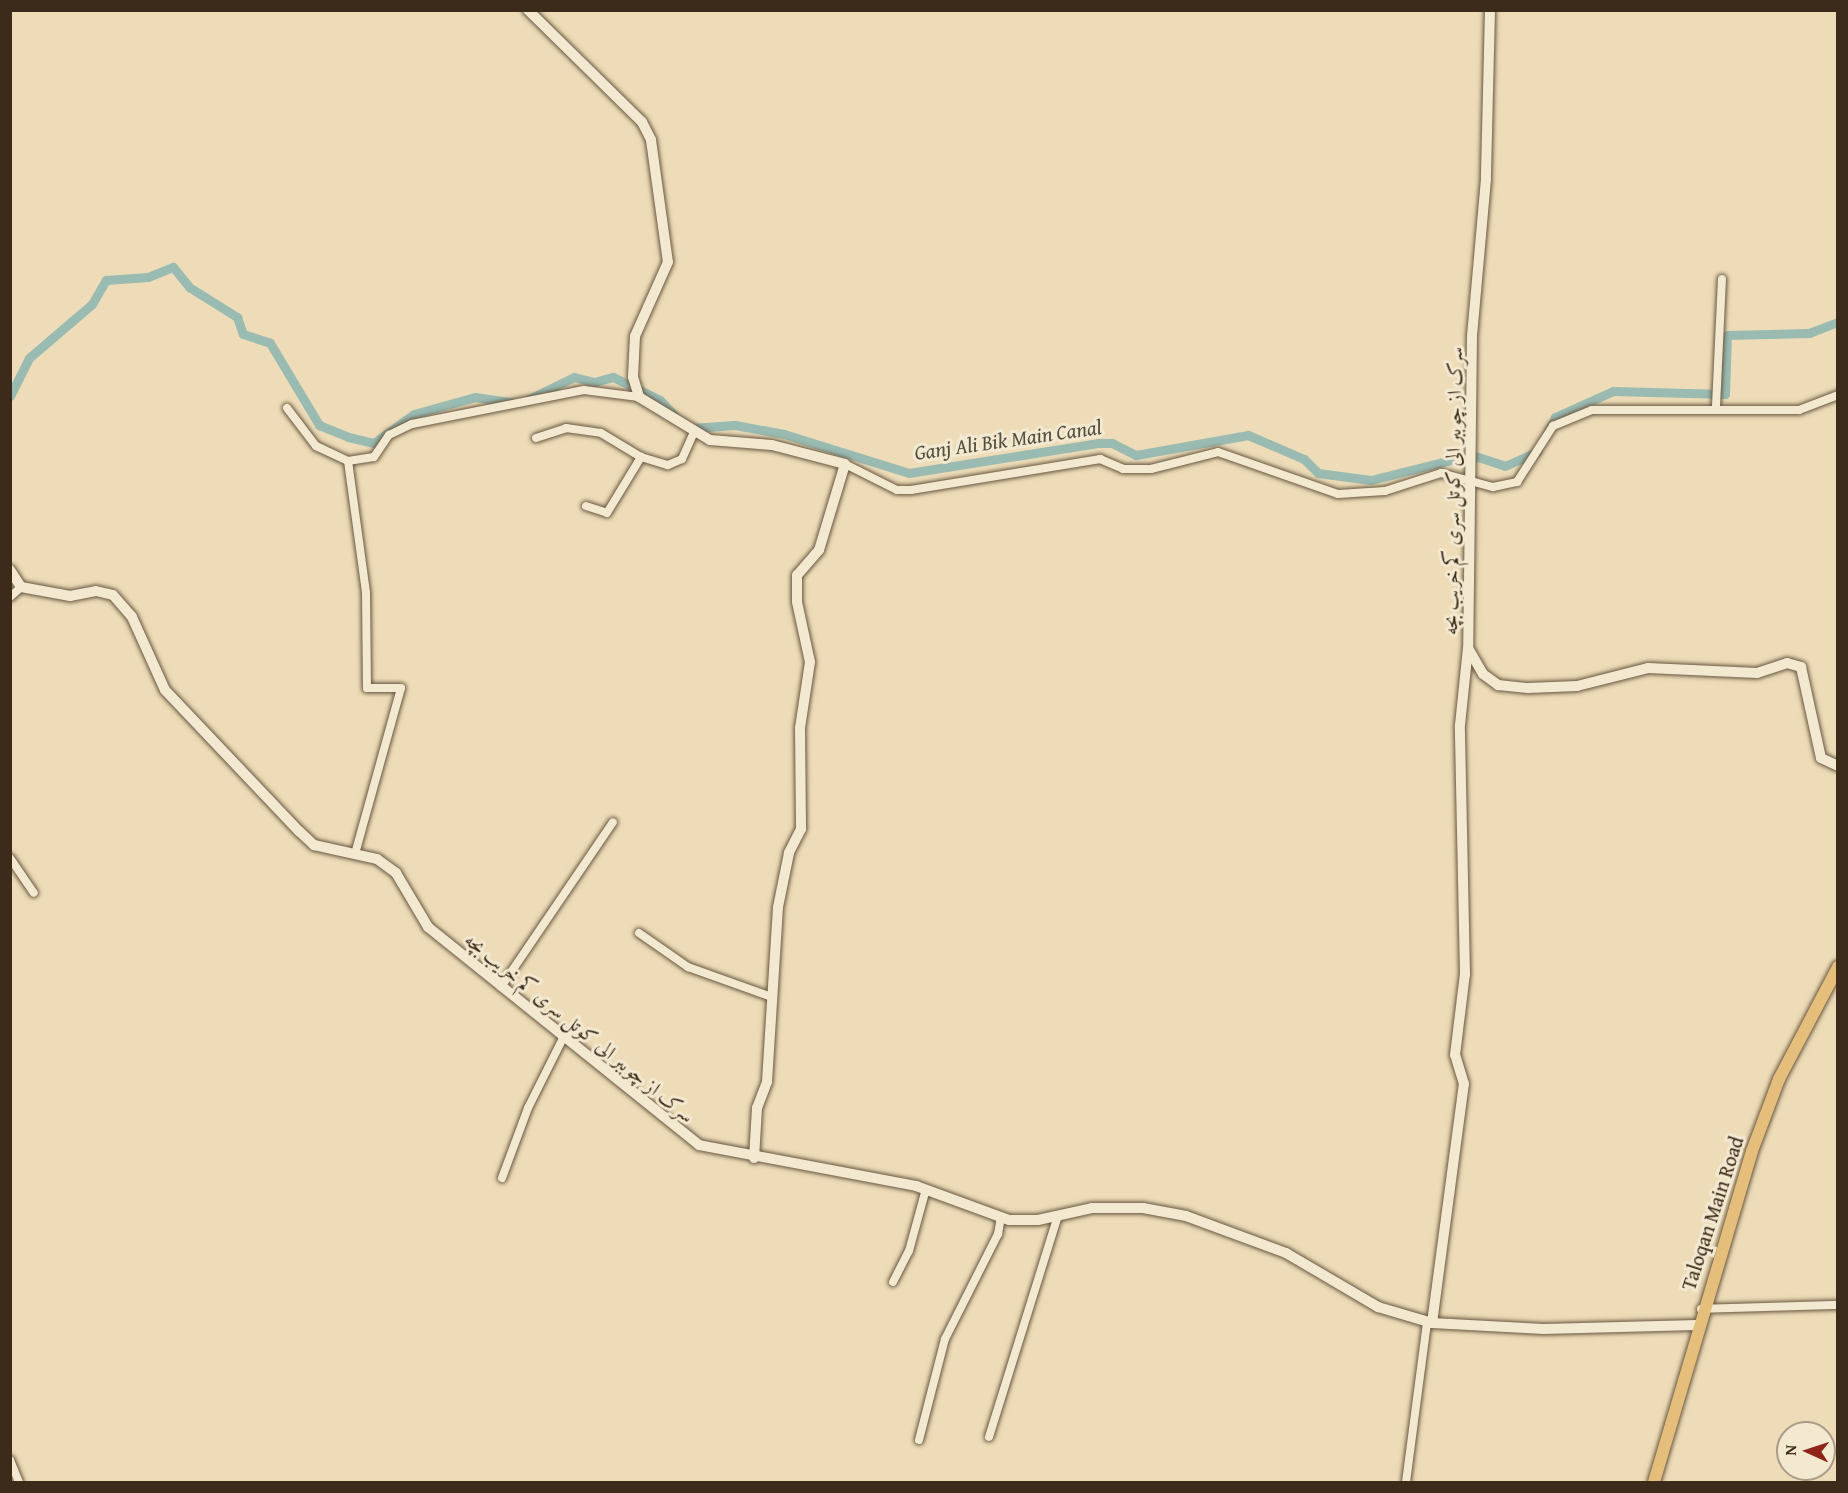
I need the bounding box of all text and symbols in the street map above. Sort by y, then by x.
street label: سرک از چوببر الی کوتل سری کم خریب بچه [1437,347,1467,635]
water label: Ganj Ali Bik Main Canal [913,414,1103,466]
street label: سرک از چوببر الی کوتل سری کم خریب بچه [460,927,700,1127]
street label: Taloqan Main Road [1676,1133,1748,1293]
north arrow [1776,1421,1836,1481]
text: N [1778,1444,1802,1456]

